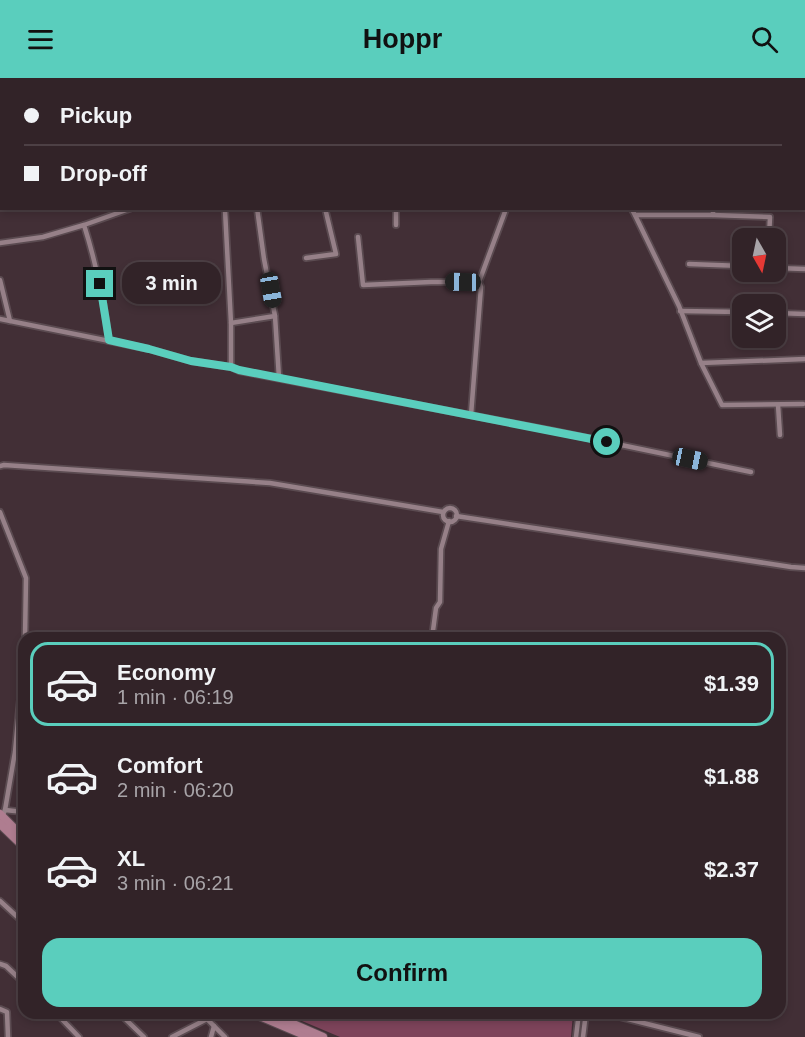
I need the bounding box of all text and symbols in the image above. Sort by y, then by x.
icon: menu [24,23,57,56]
icon: search [748,23,781,56]
text: Hoppr [363,24,442,54]
text: Pickup [60,103,132,128]
text: Drop-off [60,161,147,186]
north arrow [732,228,786,282]
map controls [732,228,786,348]
callout: 3 min [121,263,220,305]
route end [86,270,113,297]
car [259,271,283,309]
text: 3 min [145,272,198,294]
car [445,273,481,291]
button: layers [732,294,786,348]
route start [593,428,620,455]
car [671,446,709,472]
icon: car [45,657,99,711]
text: Economy [117,660,216,685]
text: $1.39 [704,671,759,696]
text: 1 min · 06:19 [117,686,234,708]
icon: car [45,750,99,804]
text: Comfort [117,753,203,778]
text: $1.88 [704,764,759,789]
text: 2 min · 06:20 [117,779,234,801]
icon: car [45,843,99,897]
text: XL [117,846,145,871]
text: $2.37 [704,857,759,882]
text: 3 min · 06:21 [117,872,234,894]
button: Confirm [42,938,762,1007]

